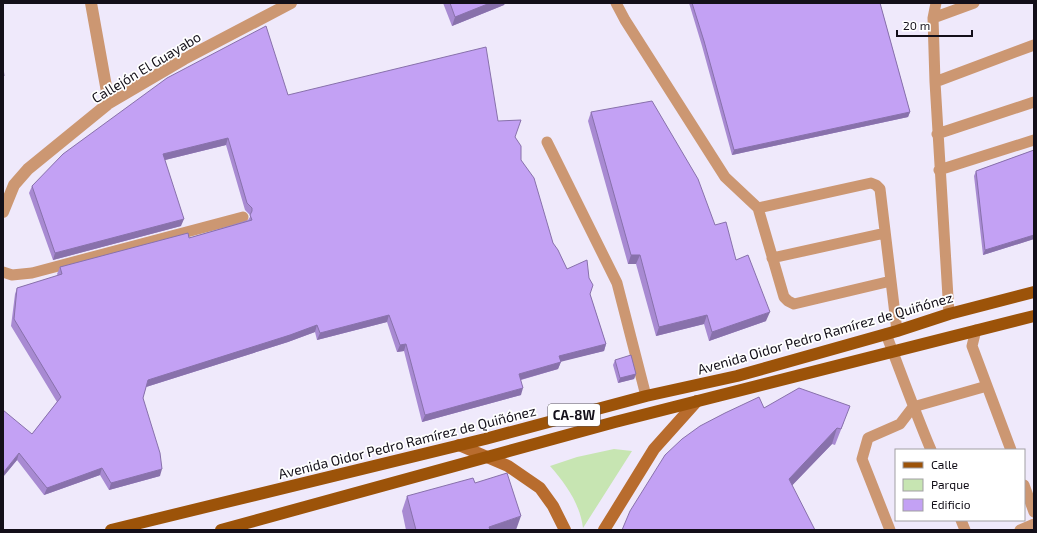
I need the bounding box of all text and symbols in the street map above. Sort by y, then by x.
scale bar [897,12,972,38]
text: 20 m [903,18,930,32]
street label: Callejón El Guayabo [88,28,204,106]
street label: Avenida Oidor Pedro Ramírez de Quiñónez [695,288,955,378]
street label: Avenida Oidor Pedro Ramírez de Quiñónez [276,402,538,482]
road number: CA-8W [548,404,600,426]
legend [895,449,1025,521]
text: Calle [931,457,958,471]
text: Parque [931,477,969,491]
text: Edificio [931,497,971,511]

